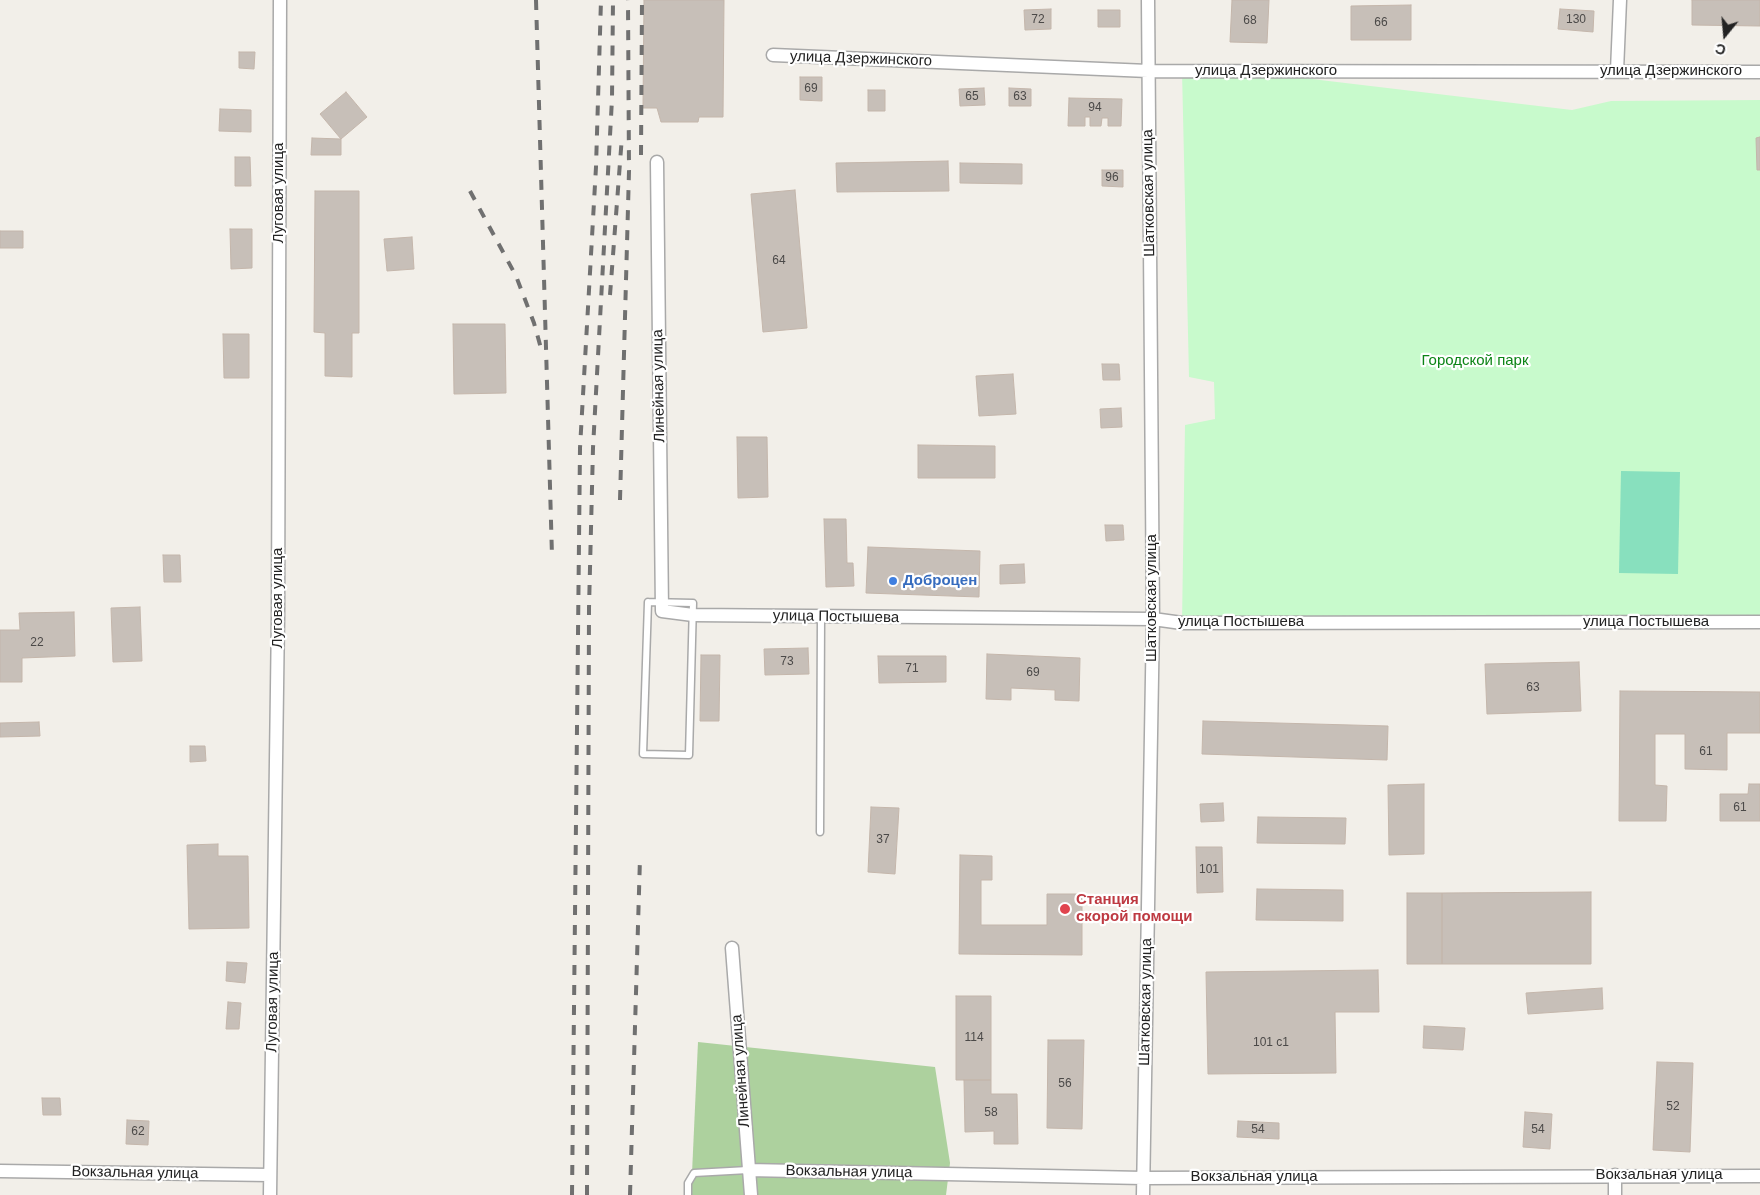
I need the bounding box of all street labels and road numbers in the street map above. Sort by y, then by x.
street label: улица Дзержинского [790,48,932,70]
street label: улица Дзержинского [1195,62,1337,80]
street label: улица Дзержинского [1600,62,1742,80]
street label: Шатковская улица [1139,129,1159,257]
street label: Луговая улица [270,143,288,243]
street label: Линейная улица [649,329,669,443]
street label: Шатковская улица [1143,534,1161,662]
street label: Луговая улица [269,548,287,648]
street label: улица Постышева [773,607,899,627]
street label: улица Постышева [1178,613,1304,631]
street label: улица Постышева [1583,613,1709,631]
street label: Шатковская улица [1136,938,1156,1066]
street label: Луговая улица [263,952,283,1052]
street label: Линейная улица [728,1014,754,1128]
street label: Вокзальная улица [785,1162,913,1182]
street label: Вокзальная улица [71,1163,199,1183]
street label: Вокзальная улица [1595,1166,1723,1184]
street label: Вокзальная улица [1190,1168,1318,1186]

